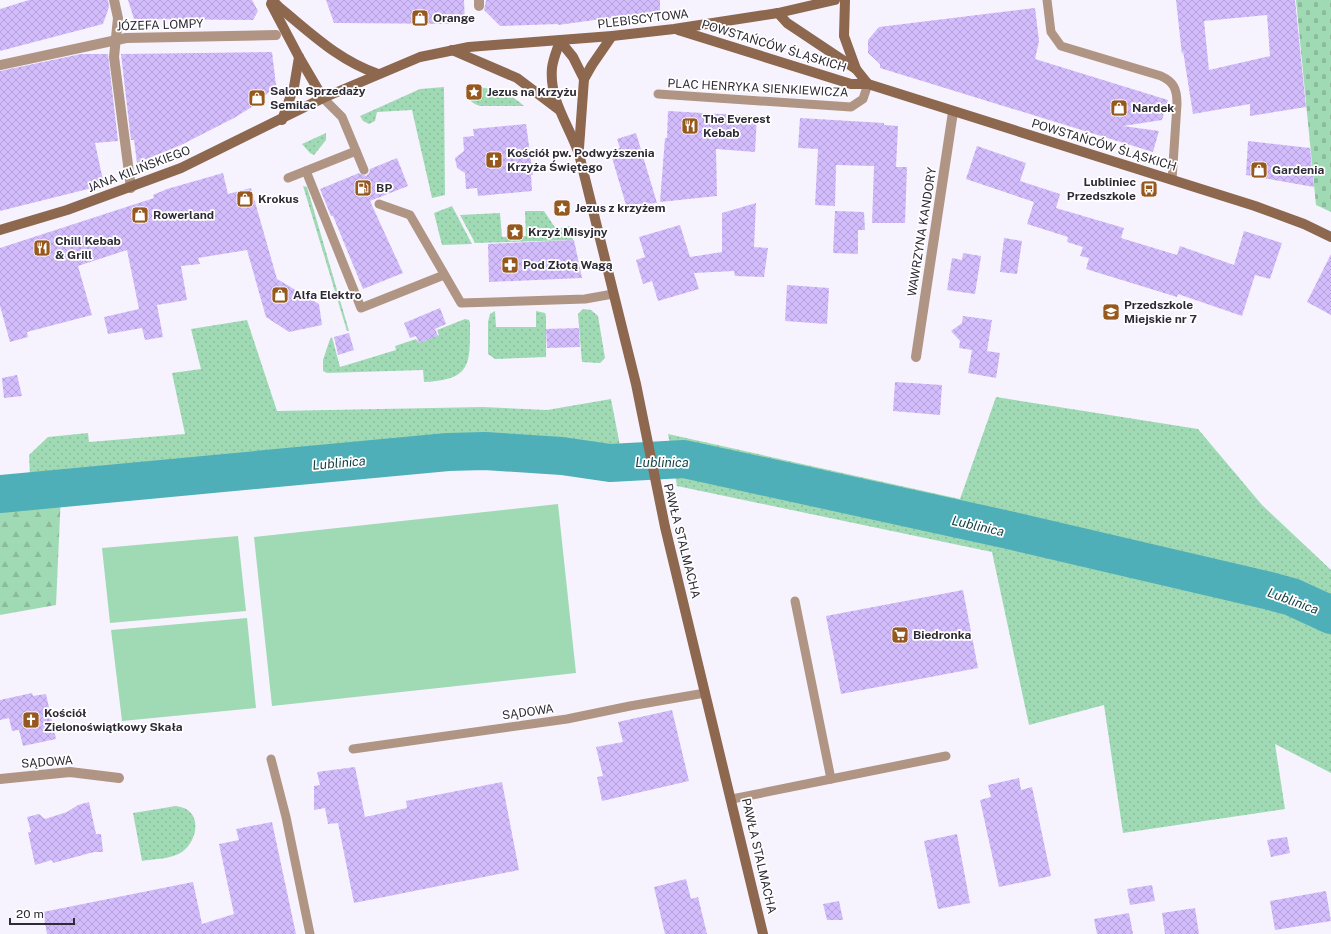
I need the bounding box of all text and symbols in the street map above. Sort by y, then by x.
street label: PLEBISCYTOWA [597,6,690,32]
shop icon: Orange [410,8,430,28]
place label: Orange [433,11,475,25]
street label: JÓZEFA LOMPY [116,16,204,34]
street label: POWSTAŃCÓW ŚLĄSKICH [700,17,848,75]
street label: PLAC HENRYKA SIENKIEWICZA [667,76,849,100]
place icon: Jezus na Krzyżu [464,82,484,102]
place label: Salon Sprzedaży Semilac [270,84,366,112]
place label: Jezus na Krzyżu [487,85,577,99]
shop icon: Salon Sprzedaży Semilac [247,88,267,108]
shop icon: Nardek [1109,98,1129,118]
place label: Nardek [1132,101,1174,115]
place label: The Everest Kebab [703,112,771,140]
restaurant icon: The Everest Kebab [680,116,700,136]
street label: POWSTAŃCÓW ŚLĄSKICH [1030,116,1178,174]
street label: JANA KILIŃSKIEGO [86,143,192,195]
place label: Kościół pw. Podwyższenia Krzyża Świętego [507,146,655,174]
church icon: Kościół pw. Podwyższenia Krzyża Świętego [484,150,504,170]
shop icon: Gardenia [1249,160,1269,180]
place label: Gardenia [1272,163,1324,177]
street label: WAWRZYNA KANDORY [905,166,939,298]
place label: Lubliniec Przedszkole [1067,175,1136,203]
fuel station icon: BP [353,178,373,198]
bus stop icon: Lubliniec Przedszkole [1139,179,1159,199]
place label: BP [376,181,392,195]
shop icon: Krokus [235,189,255,209]
place label: Krokus [258,192,299,206]
place icon: Jezus z krzyżem [552,198,572,218]
place label: Jezus z krzyżem [575,201,666,215]
shop icon: Rowerland [130,205,150,225]
place label: Rowerland [153,208,214,222]
place icon: Krzyż Misyjny [505,222,525,242]
place label: Krzyż Misyjny [528,225,608,239]
place label: Chill Kebab & Grill [55,234,121,262]
restaurant icon: Chill Kebab & Grill [32,238,52,258]
pharmacy icon: Pod Złotą Wagą [500,255,520,275]
place label: Pod Złotą Wagą [523,258,613,272]
shop icon: Alfa Elektro [270,285,290,305]
place label: Alfa Elektro [293,288,362,302]
place label: Przedszkole Miejskie nr 7 [1124,298,1197,326]
school or university icon: Przedszkole Miejskie nr 7 [1101,302,1121,322]
water label: Lublinica [312,453,366,473]
water label: Lublinica [635,455,689,470]
street label: PAWŁA STALMACHA [661,482,703,600]
water label: Lublinica [950,513,1006,539]
water label: Lublinica [1265,585,1321,617]
supermarket icon: Biedronka [890,625,910,645]
place label: Biedronka [913,628,971,642]
street label: SĄDOWA [501,701,555,723]
place label: Kościół Zielonoświątkowy Skała [44,706,183,734]
church icon: Kościół Zielonoświątkowy Skała [21,710,41,730]
street label: SĄDOWA [21,753,74,771]
street label: PAWŁA STALMACHA [739,797,779,916]
scale bar [10,900,74,926]
text: 20 m [16,907,44,921]

